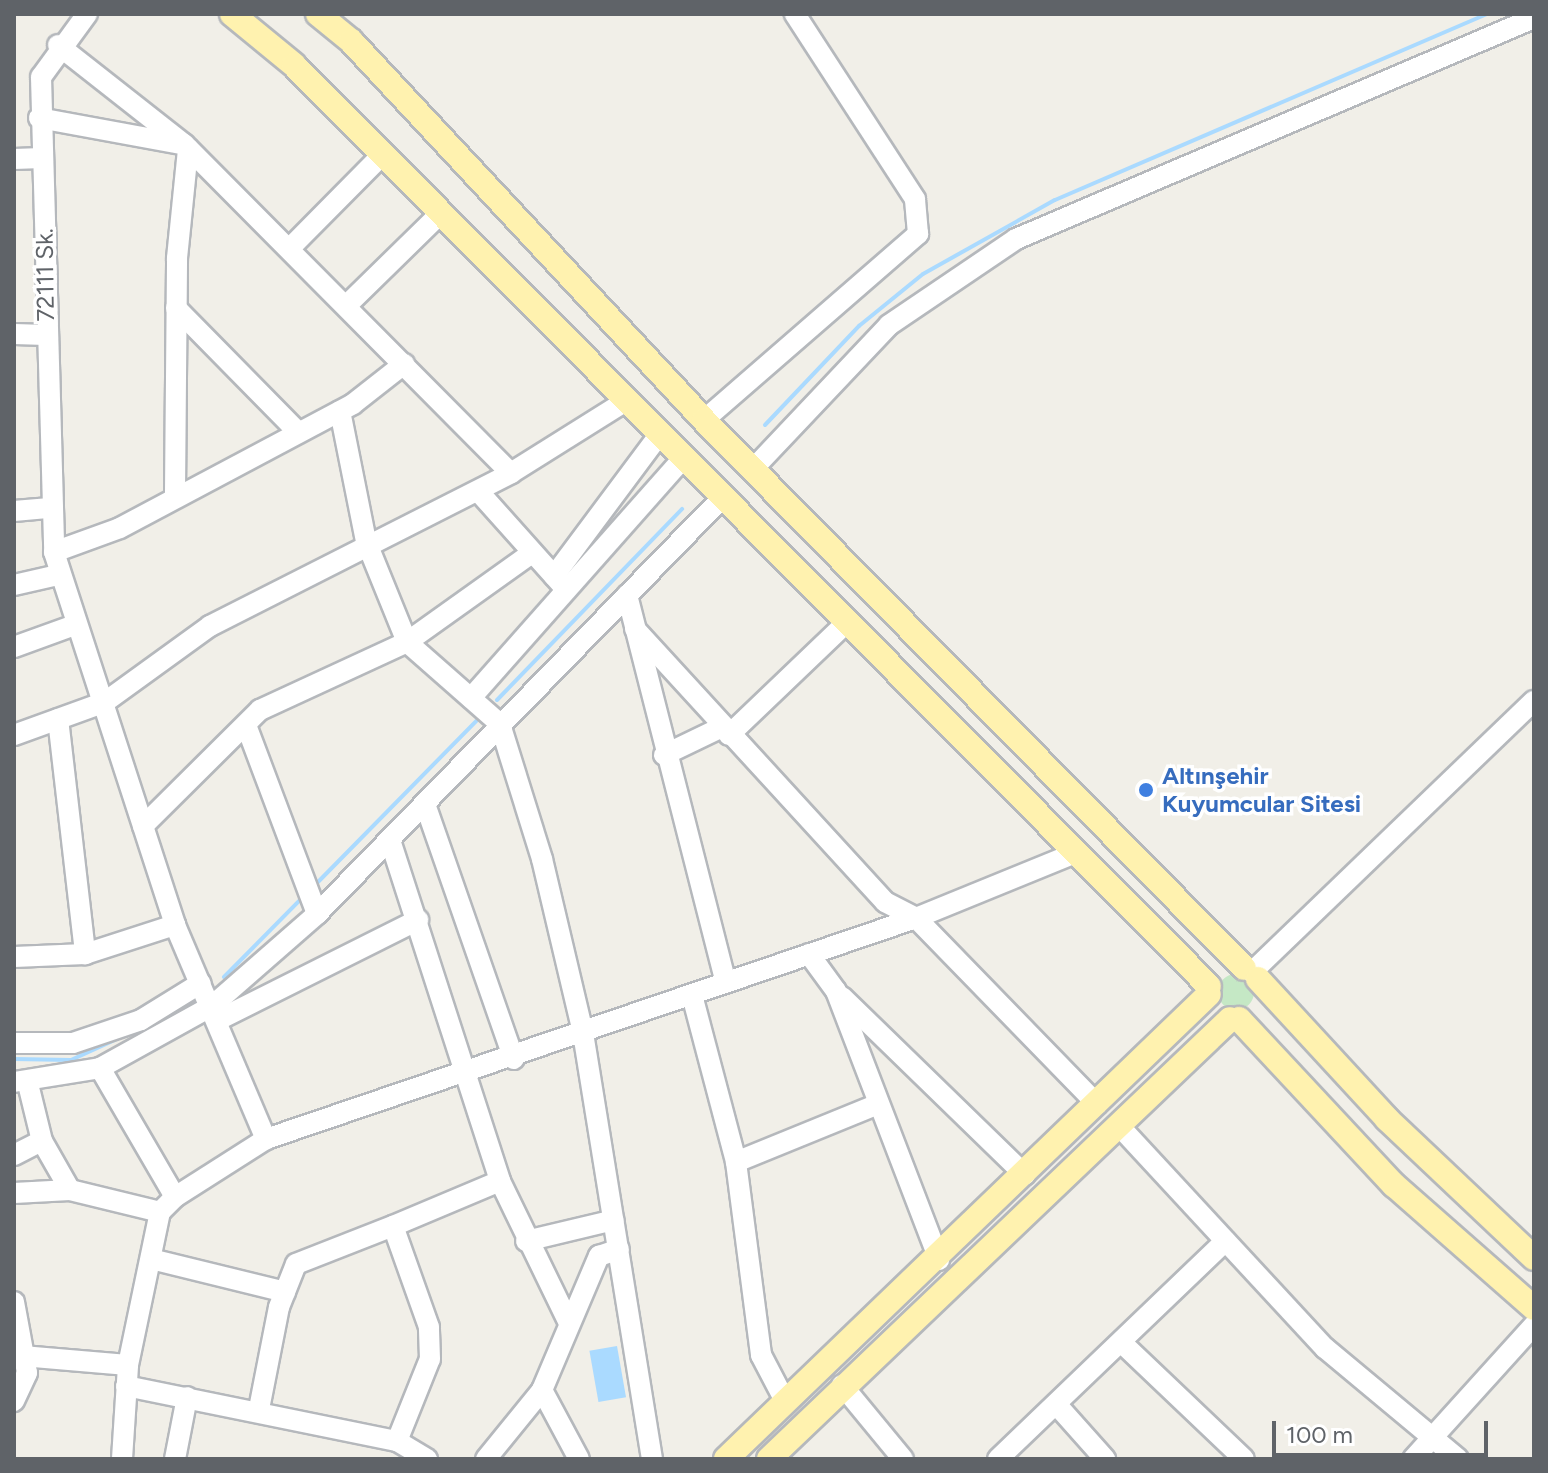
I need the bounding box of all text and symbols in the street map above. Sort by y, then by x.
street label: 72111 Sk. [30,228,60,322]
place label: Altınşehir Kuyumcular Sitesi [1162,762,1361,818]
marker: Altınşehir Kuyumcular Sitesi [1137,781,1155,799]
scale bar [1276,1405,1492,1455]
text: 100 m [1286,1420,1353,1449]

